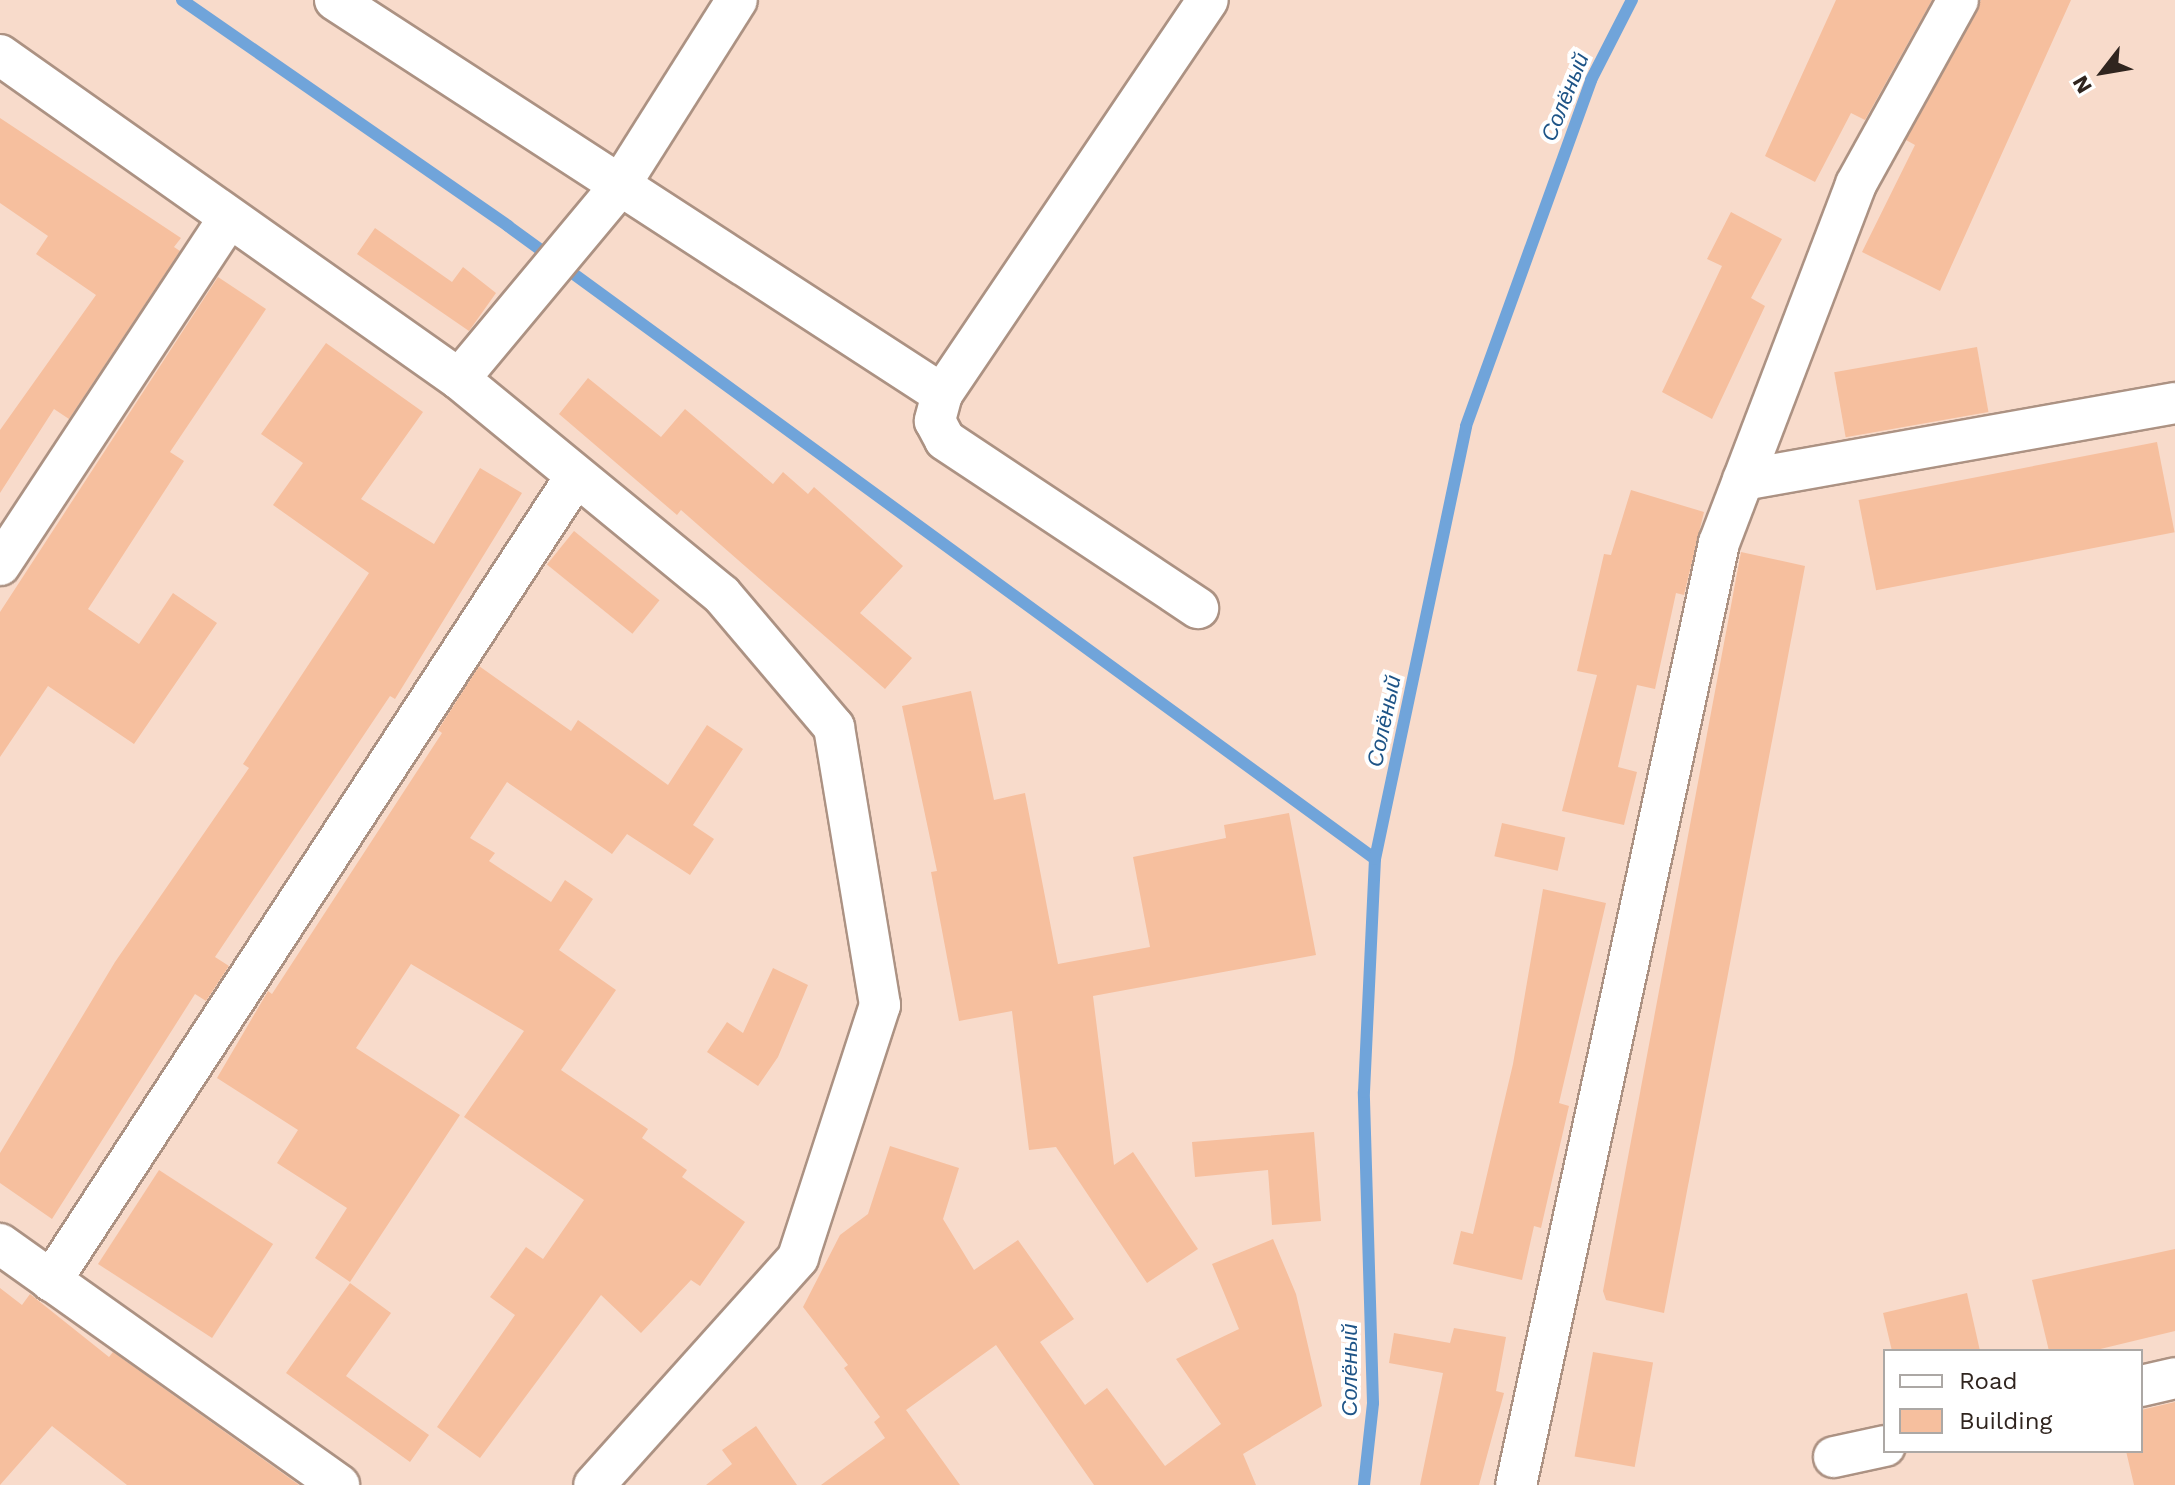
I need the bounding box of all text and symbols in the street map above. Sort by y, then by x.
north arrow [2063,32,2143,112]
water label: Солёный [1535,49,1595,145]
text: N [2067,71,2097,98]
water label: Солёный [1361,673,1407,769]
water label: Солёный [1337,1324,1363,1416]
legend [1883,1349,2143,1453]
text: Road [1959,1367,2018,1395]
text: Building [1959,1407,2052,1435]

